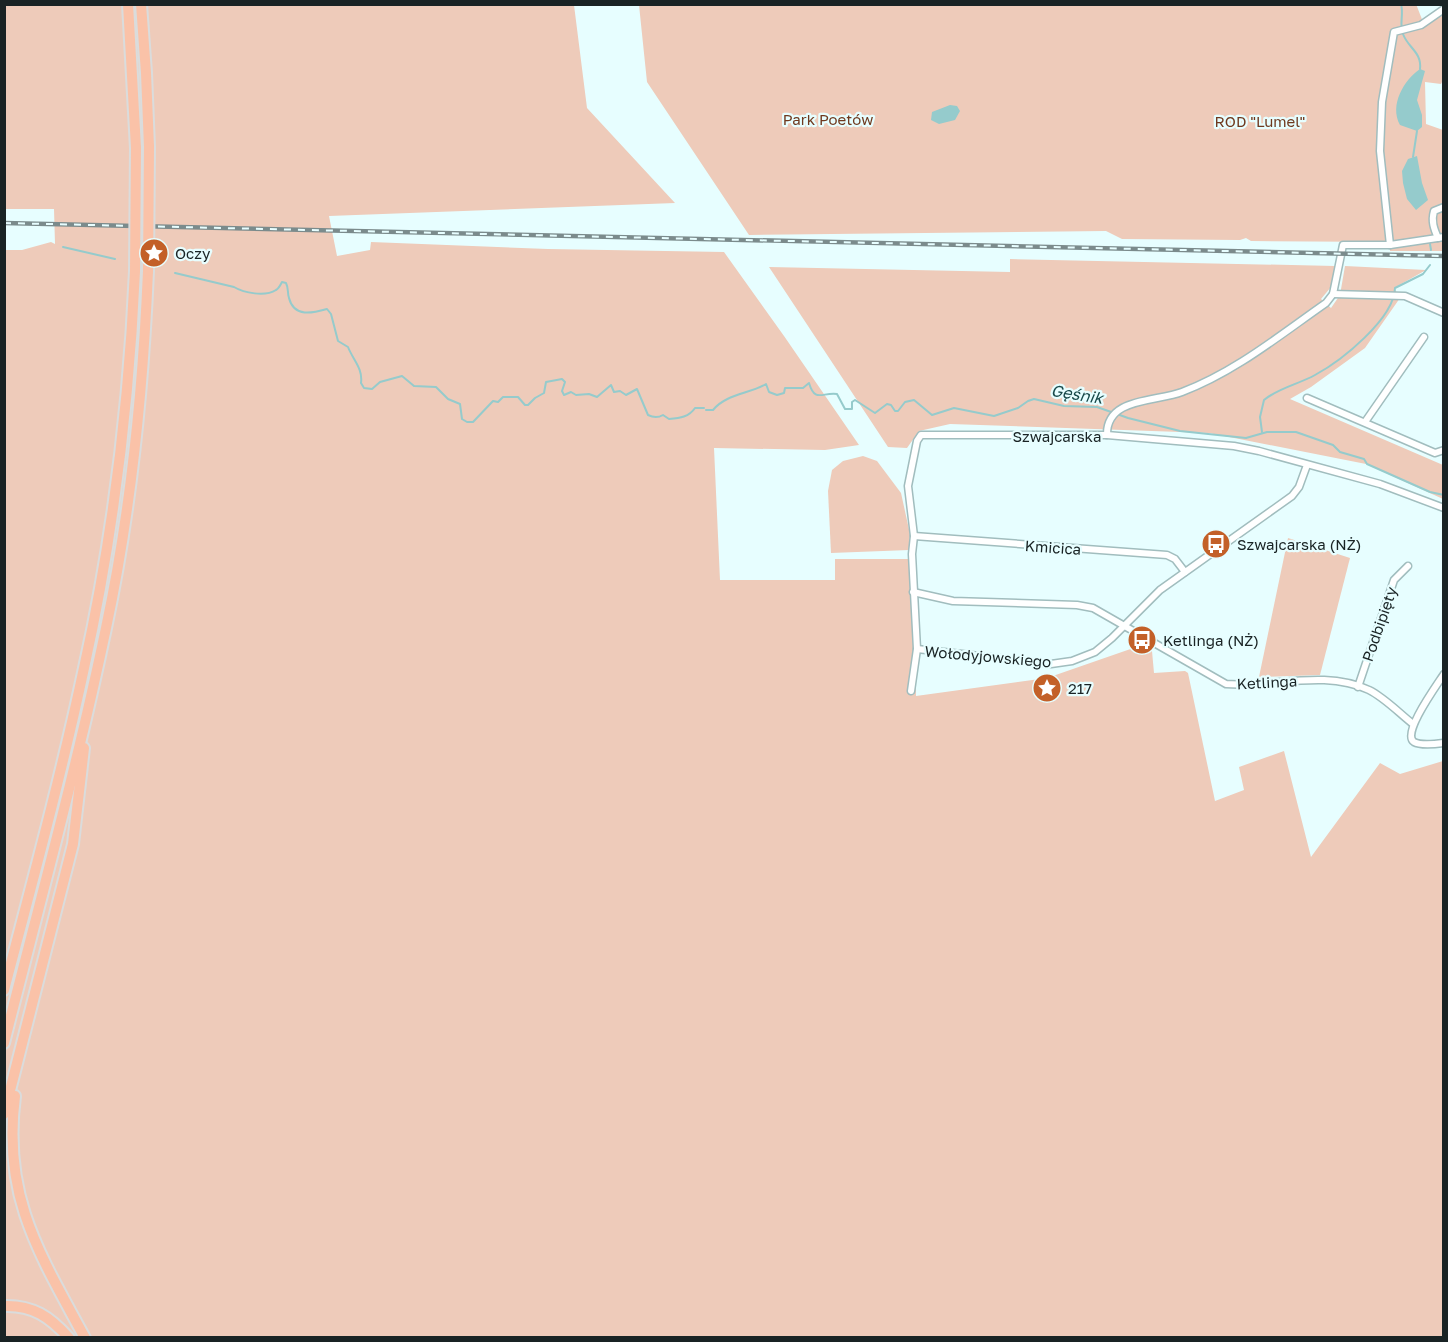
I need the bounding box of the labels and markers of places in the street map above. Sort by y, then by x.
place icon: Oczy [138,237,170,269]
place label: Oczy [175,244,211,262]
bus stop icon: Szwajcarska (NŻ) [1200,528,1232,560]
place label: Szwajcarska (NŻ) [1237,535,1361,553]
bus stop icon: Ketlinga (NŻ) [1126,624,1158,656]
place label: Ketlinga (NŻ) [1163,631,1259,649]
place icon: 217 [1031,672,1063,704]
place label: 217 [1068,679,1092,697]

